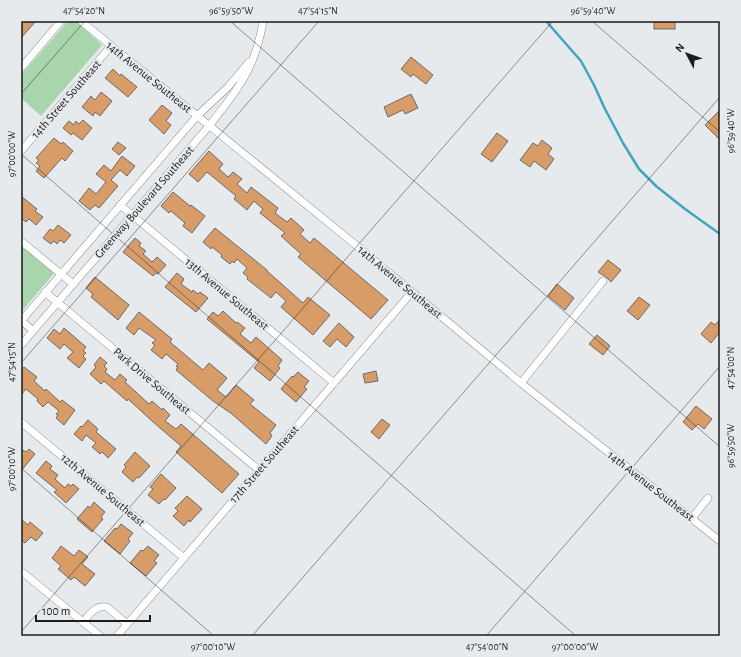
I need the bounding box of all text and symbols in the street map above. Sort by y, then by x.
text: 47°54'20"N [63,6,105,16]
text: 96°59'50"W [209,6,253,16]
text: 47°54'15"N [298,6,338,16]
text: 96°59'40"W [571,6,615,16]
north arrow [667,34,707,74]
street label: 14th Avenue Southeast [104,39,194,115]
text: N [673,41,686,54]
street label: 14th Street Southeast [29,58,103,140]
text: 96°59'40"W [726,109,736,153]
text: 97°00'00"W [7,131,17,177]
street label: Greenway Boulevard Southeast [92,143,197,261]
street label: 14th Avenue Southeast [356,243,444,321]
street label: 13th Avenue Southeast [183,256,271,332]
text: 47°54'15"N [7,342,17,382]
street label: Park Drive Southeast [111,345,193,417]
text: 47°54'00"N [726,347,736,389]
street label: 17th Street Southeast [227,423,301,505]
text: 96°59'50"W [726,424,736,468]
text: 97°00'10"W [7,447,17,491]
street label: 14th Avenue Southeast [606,449,696,523]
street label: 12th Avenue Southeast [59,452,147,529]
scale bar [36,597,150,623]
text: 100 m [42,605,70,617]
text: 97°00'10"W [191,642,235,652]
text: 47°54'00"N [466,642,508,652]
text: 97°00'00"W [552,642,598,652]

